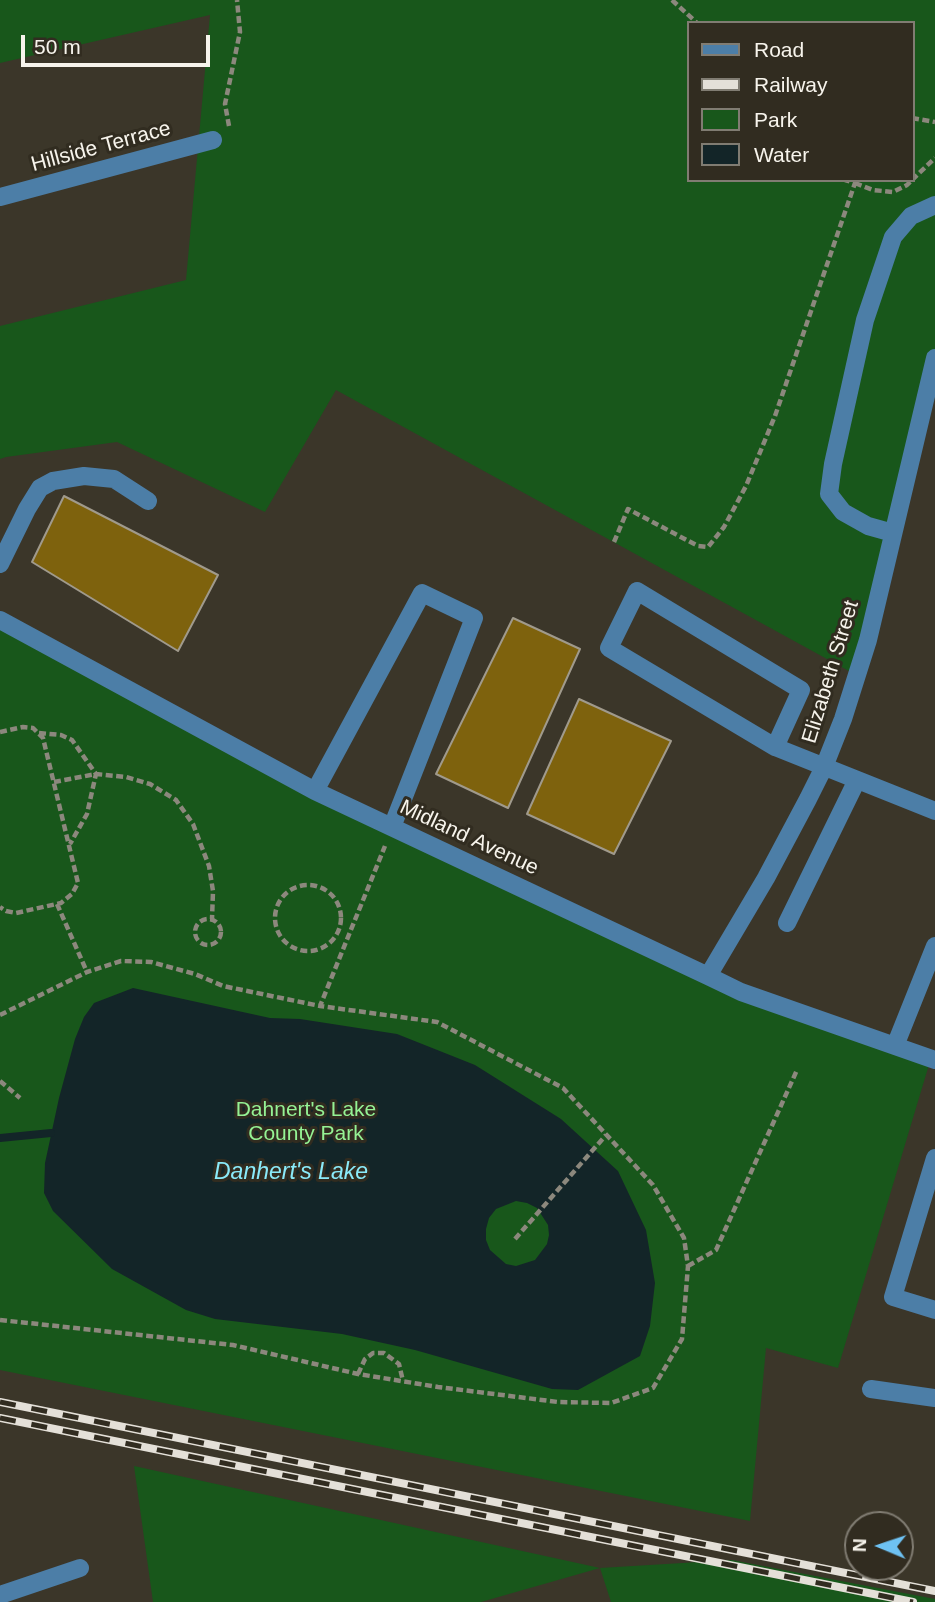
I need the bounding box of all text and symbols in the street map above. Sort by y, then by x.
scale bar [24,21,214,65]
legend [687,21,914,182]
text: 50 m [34,35,81,58]
text: Road [754,38,804,61]
text: Railway [754,73,828,96]
text: Park [754,108,797,131]
street label: Hillside Terrace [28,116,174,178]
text: Water [754,143,809,166]
street label: Elizabeth Street [797,597,865,747]
street label: Midland Avenue [396,795,542,881]
park label: Dahnert's Lake County Park [236,1097,376,1147]
water label: Danhert's Lake [214,1159,368,1187]
north arrow [844,1511,914,1581]
text: N [849,1538,870,1553]

